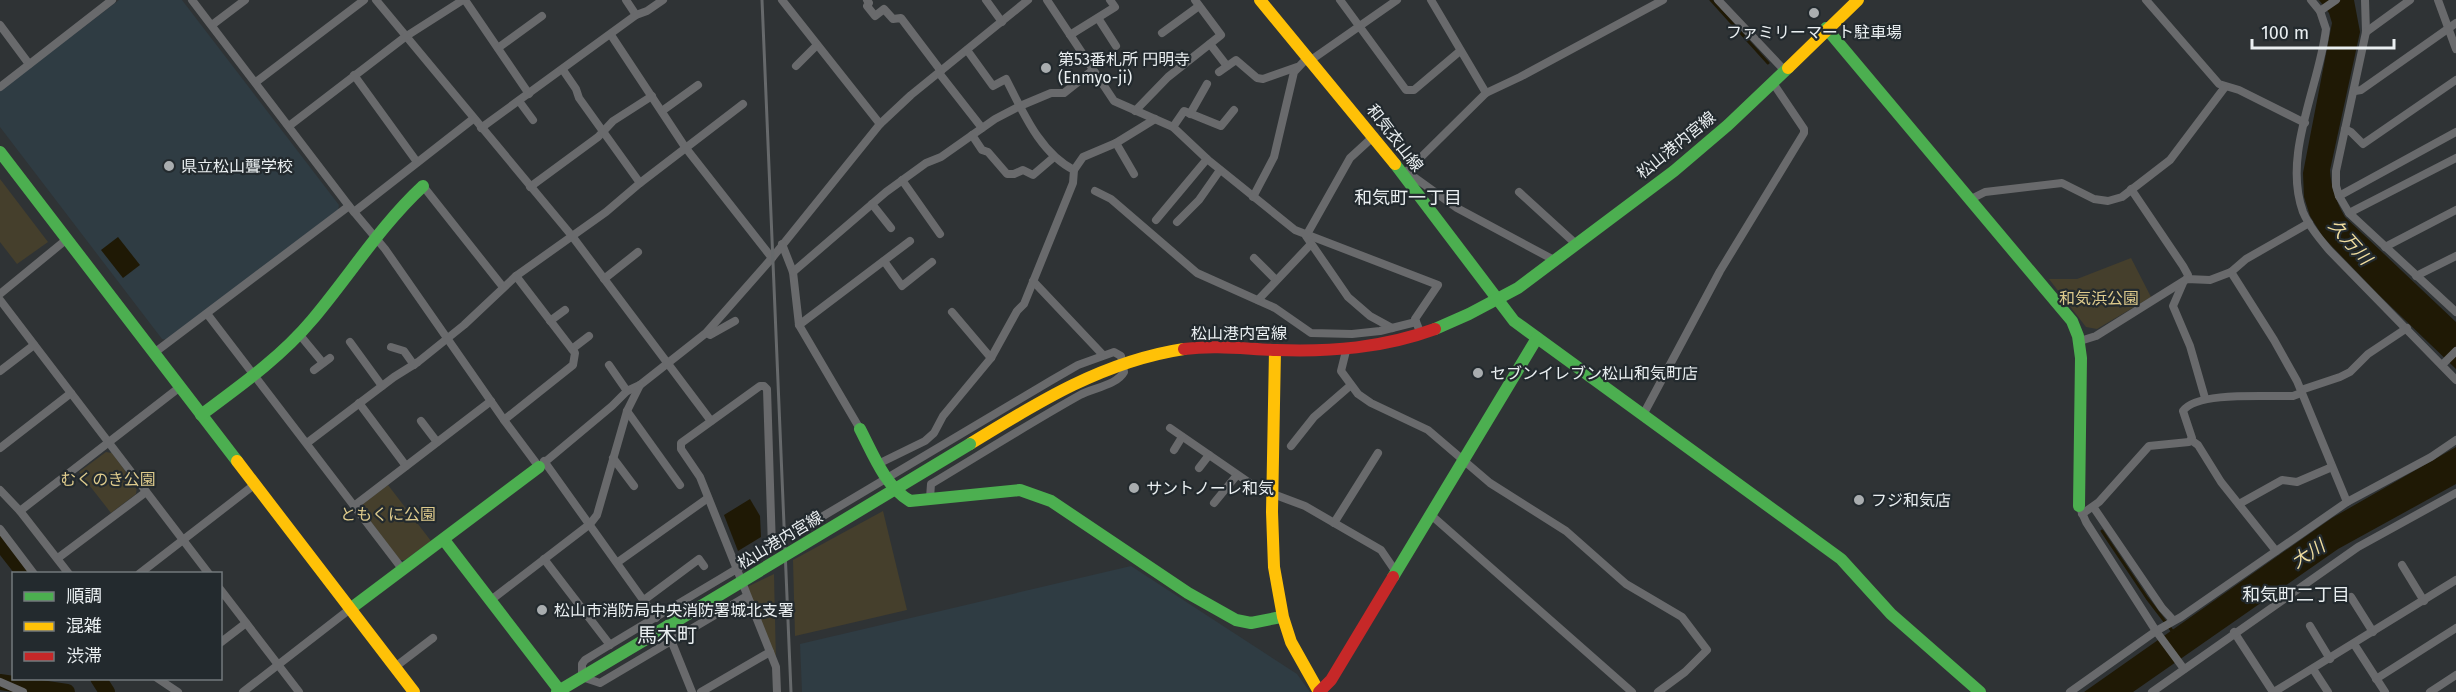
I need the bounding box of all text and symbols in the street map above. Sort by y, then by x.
marker: ファミリーマート駐車場 [1807,6,1821,20]
scale bar [2252,12,2394,50]
text: 100 m [2261,22,2309,44]
place label: ファミリーマート駐車場 [1726,23,1902,42]
place label: 第53番札所 円明寺 (Enmyo-ji) [1058,50,1190,87]
marker: 第53番札所 円明寺 (Enmyo-ji) [1039,61,1053,75]
street label: 和気衣山線 [1363,101,1427,175]
street label: 松山港内宮線 [1633,107,1719,183]
place label: 県立松山聾学校 [181,157,293,176]
marker: 県立松山聾学校 [162,159,176,173]
district label: 和気町一丁目 [1354,187,1462,209]
water label: 久万川 [2324,215,2378,271]
park label: 和気浜公園 [2059,289,2139,308]
street label: 松山港内宮線 [1191,324,1287,343]
place label: セブンイレブン松山和気町店 [1490,364,1698,383]
marker: セブンイレブン松山和気町店 [1471,366,1485,380]
park label: むくのき公園 [60,470,156,489]
place label: サントノーレ和気 [1146,479,1274,498]
marker: サントノーレ和気 [1127,481,1141,495]
place label: フジ和気店 [1871,491,1951,510]
marker: フジ和気店 [1852,493,1866,507]
park label: ともくに公園 [340,505,436,524]
street label: 松山港内宮線 [734,507,826,573]
water label: 大川 [2287,534,2331,573]
legend [12,572,222,680]
district label: 和気町二丁目 [2242,584,2350,606]
text: 順調 [66,585,102,607]
place label: 松山市消防局中央消防署城北支署 [554,601,794,620]
marker: 松山市消防局中央消防署城北支署 [535,603,549,617]
text: 混雑 [66,615,102,637]
district label: 馬木町 [637,623,697,647]
text: 渋滞 [66,645,102,667]

